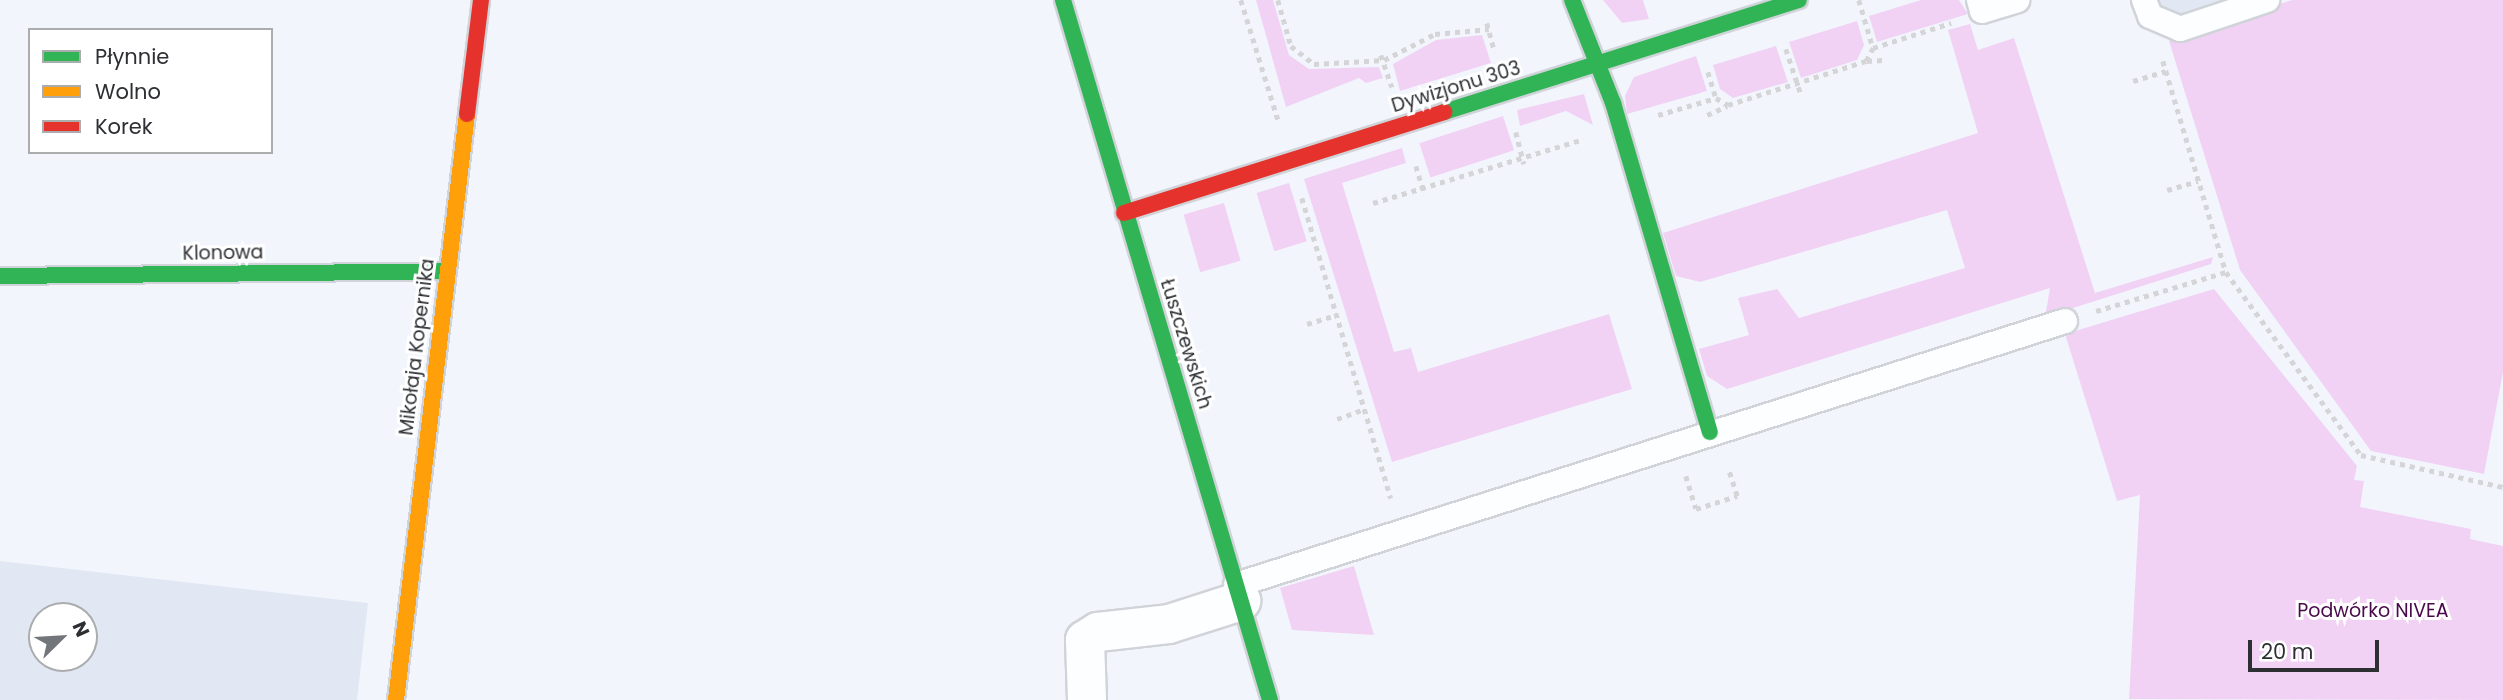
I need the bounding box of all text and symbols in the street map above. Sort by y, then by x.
legend [28,28,273,154]
text: Płynnie [95,42,169,71]
street label: Dywizjonu 303 [1389,57,1523,117]
text: Wolno [95,77,161,106]
text: Korek [95,112,153,141]
street label: Klonowa [182,241,264,265]
street label: Mikołaja Kopernika [395,257,439,437]
street label: Łuszczewskich [1155,276,1217,412]
park label: Podwórko NIVEA [2297,600,2449,622]
north arrow [28,602,98,672]
text: N [66,617,96,641]
scale bar [2251,626,2382,670]
text: 20 m [2261,637,2314,666]

